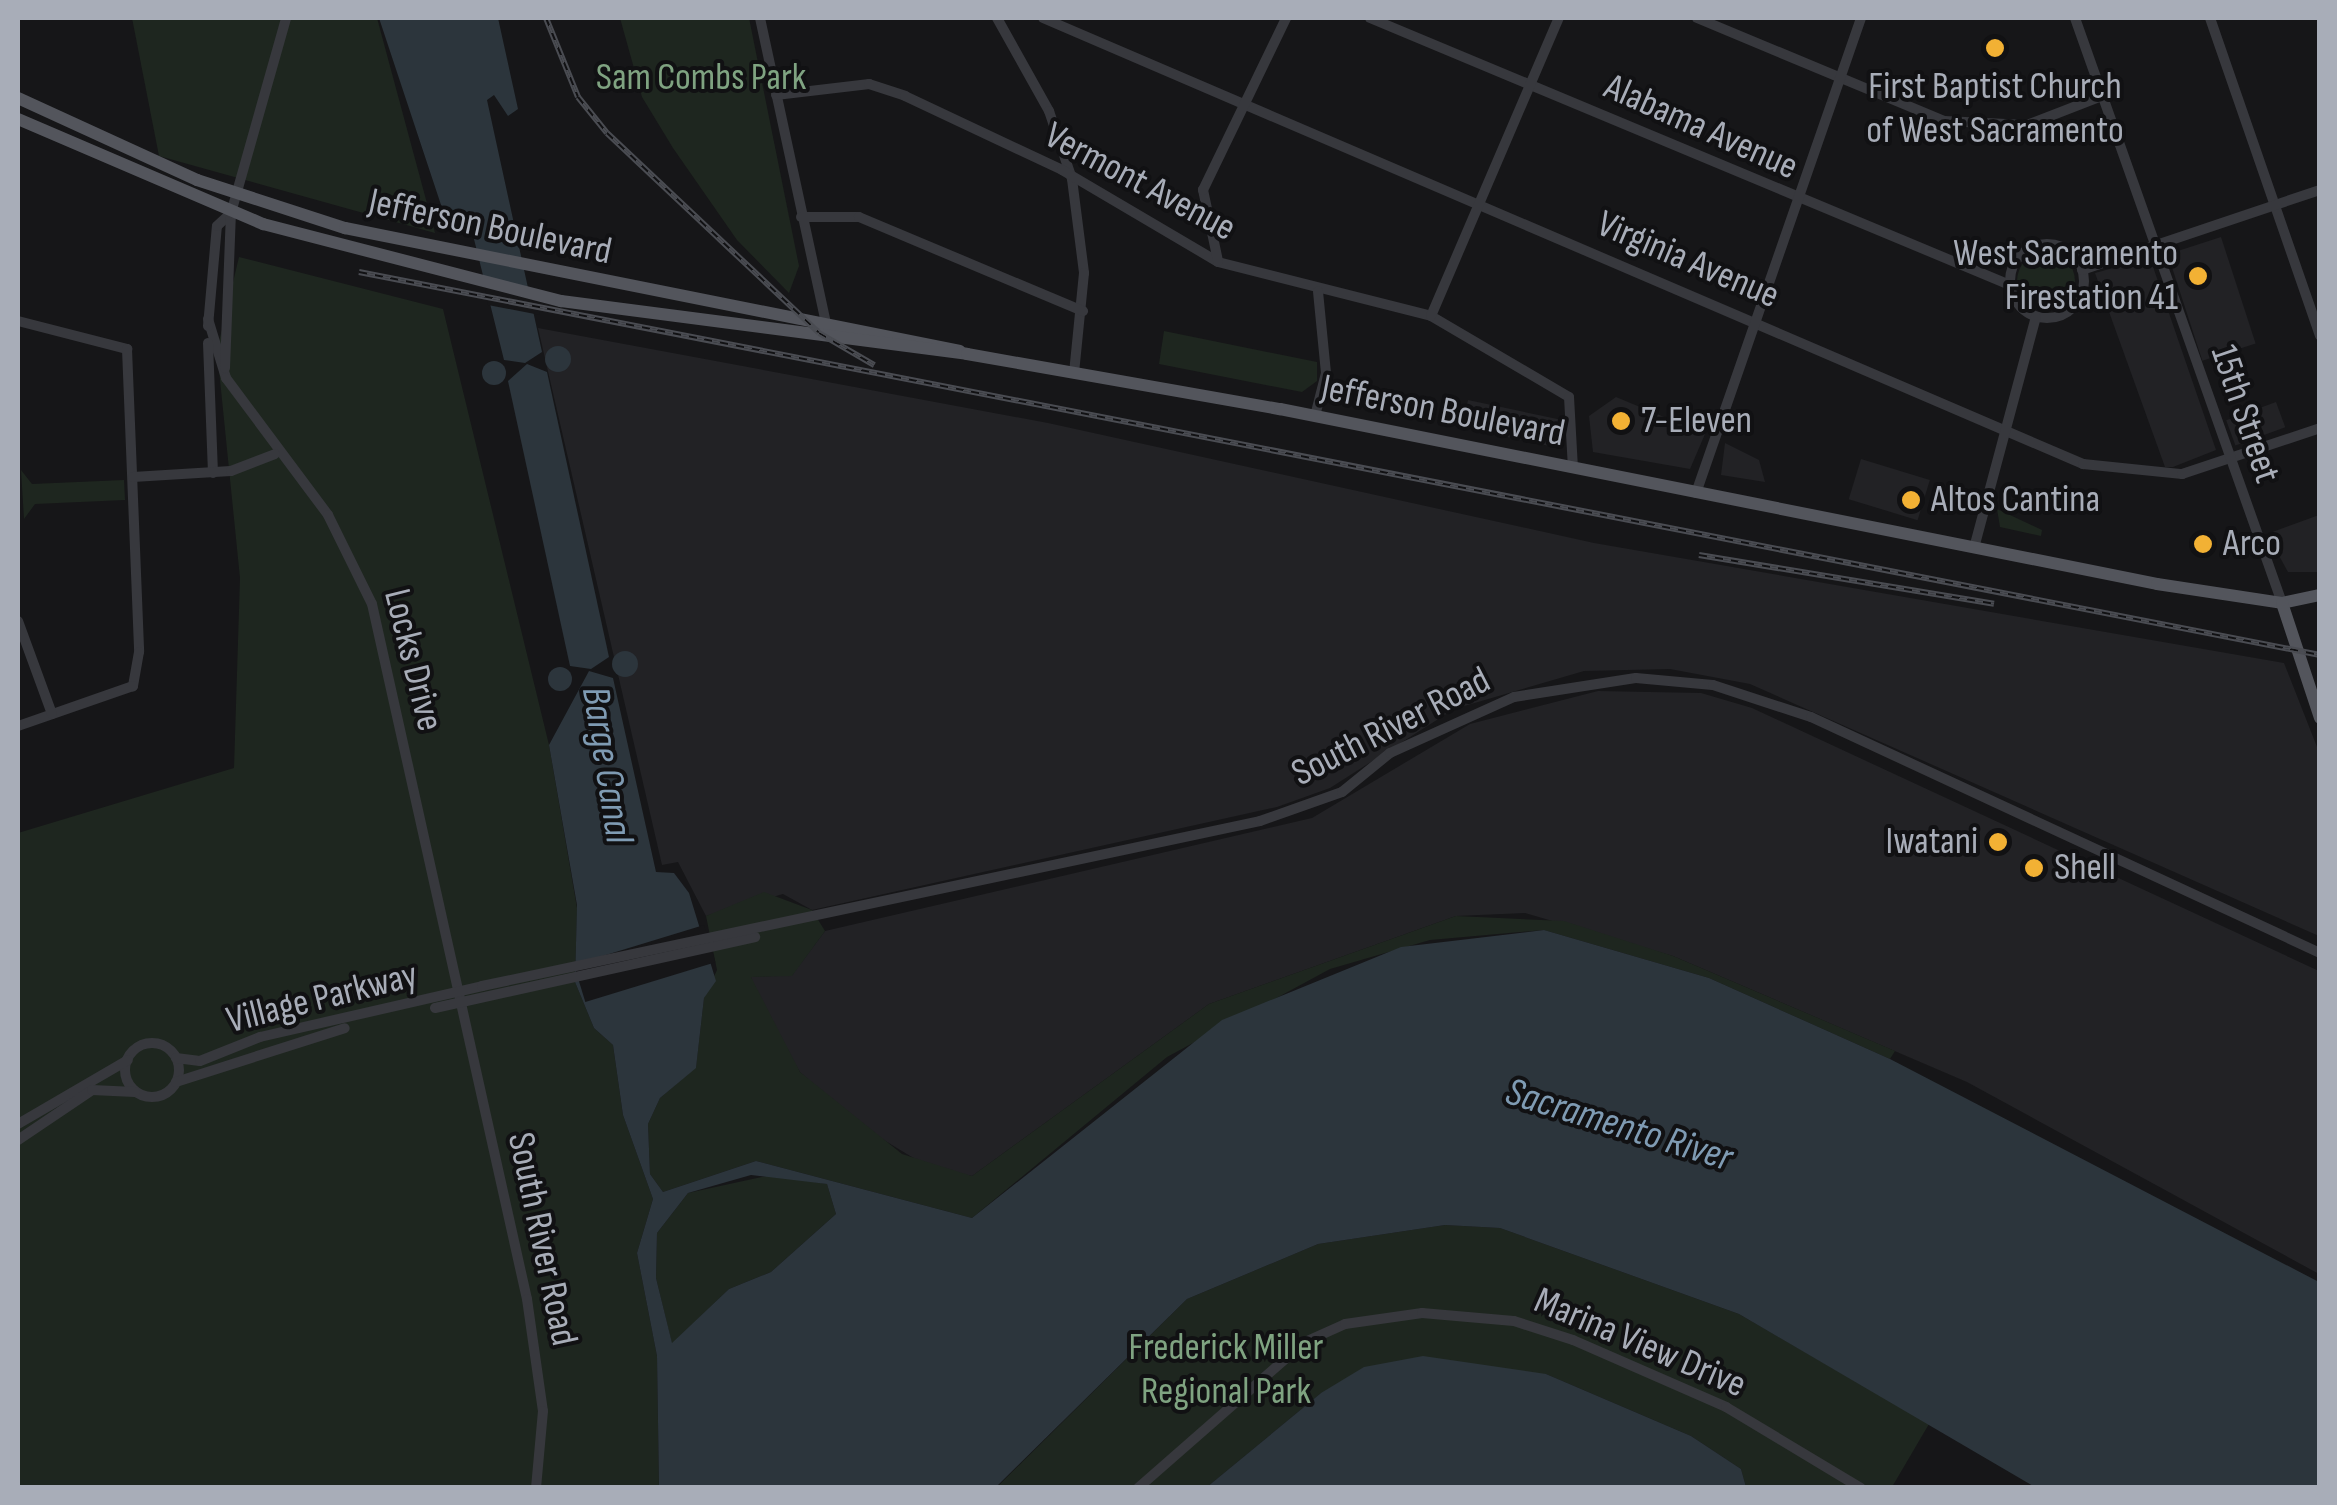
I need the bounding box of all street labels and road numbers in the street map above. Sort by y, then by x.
street label: Alabama Avenue [1597,64,1805,190]
street label: Vermont Avenue [1037,113,1243,251]
street label: Jefferson Boulevard [364,179,616,275]
street label: Virginia Avenue [1590,201,1786,319]
street label: 15th Street [2200,339,2290,489]
street label: Jefferson Boulevard [1317,365,1569,457]
street label: Locks Drive [373,584,453,736]
street label: South River Road [1284,658,1498,796]
street label: Village Parkway [222,952,422,1044]
street label: South River Road [497,1128,587,1350]
street label: Marina View Drive [1527,1278,1753,1408]

